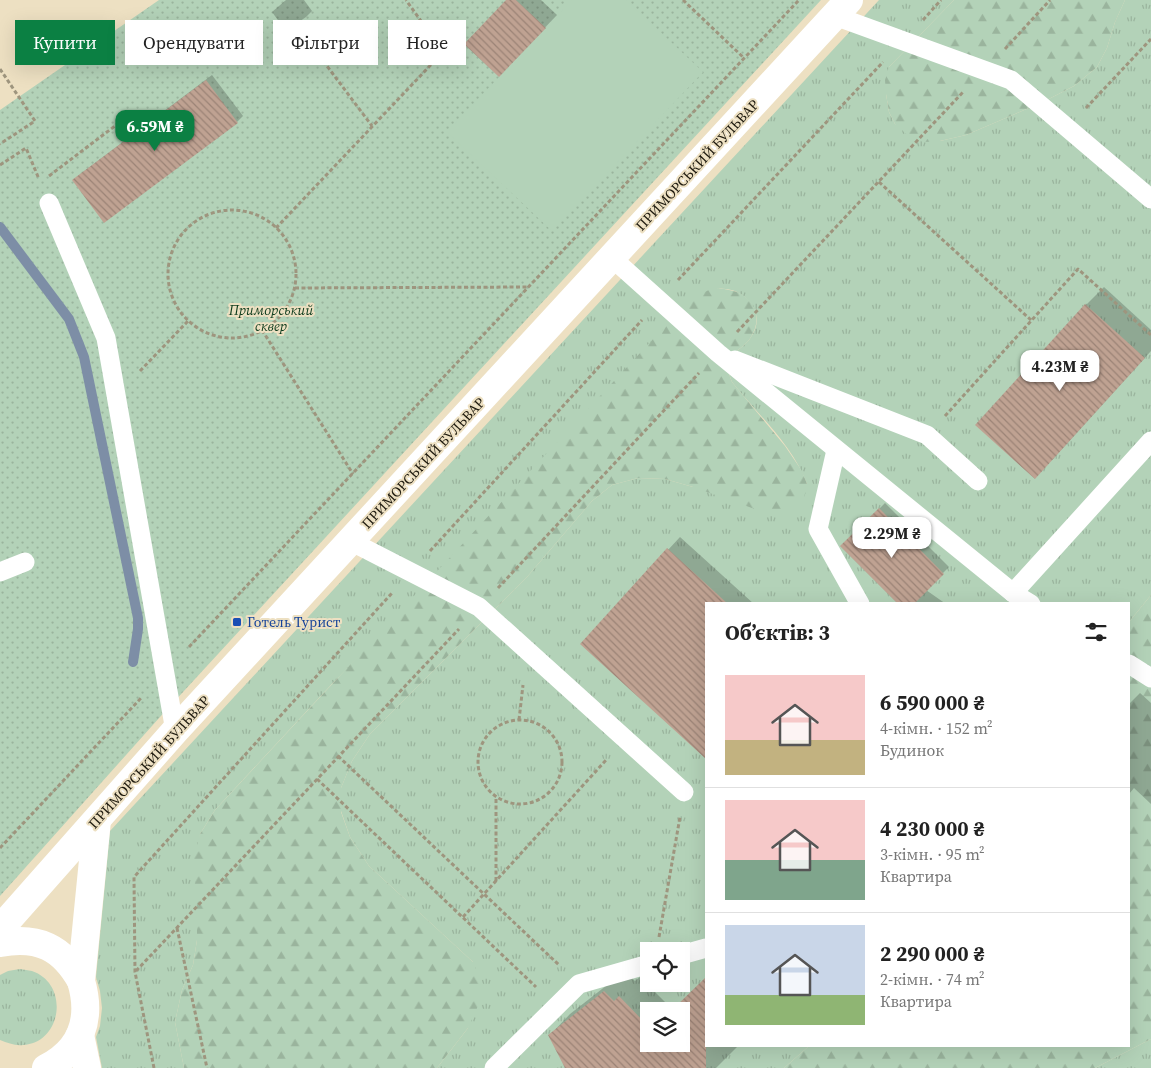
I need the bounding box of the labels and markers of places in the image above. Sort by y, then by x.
pin: 6.59M ₴ [109,110,201,152]
pin: 4.23M ₴ [1014,350,1106,392]
pin: 2.29M ₴ [846,516,938,559]
place label: Готель Турист [247,612,341,632]
marker: Готель Турист [231,616,243,628]

